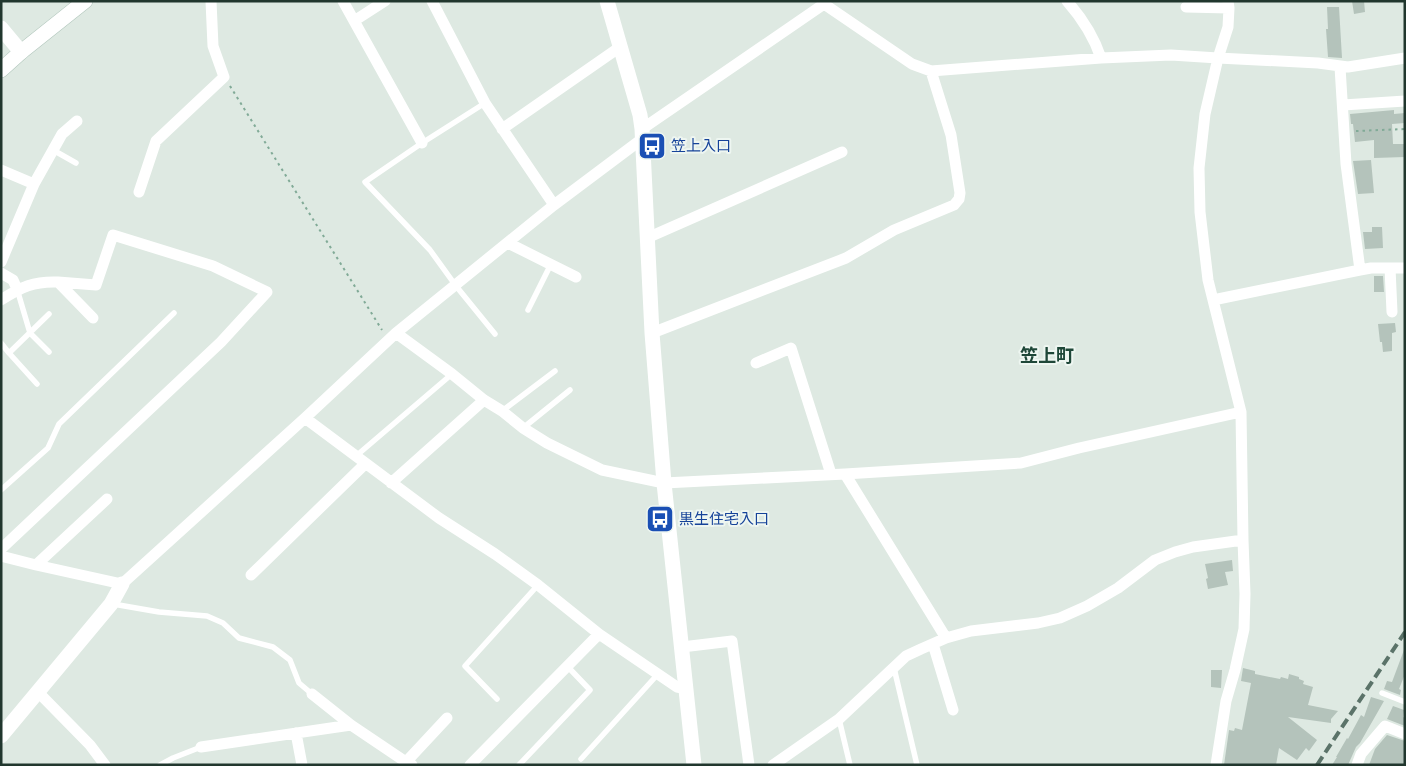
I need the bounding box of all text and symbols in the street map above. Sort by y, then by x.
bus stop icon: 笠上入口 [637,131,667,161]
place label: 笠上入口 [671,136,731,155]
district label: 笠上町 [1020,344,1074,367]
bus stop icon: 黒生住宅入口 [645,504,675,534]
place label: 黒生住宅入口 [679,509,769,528]

